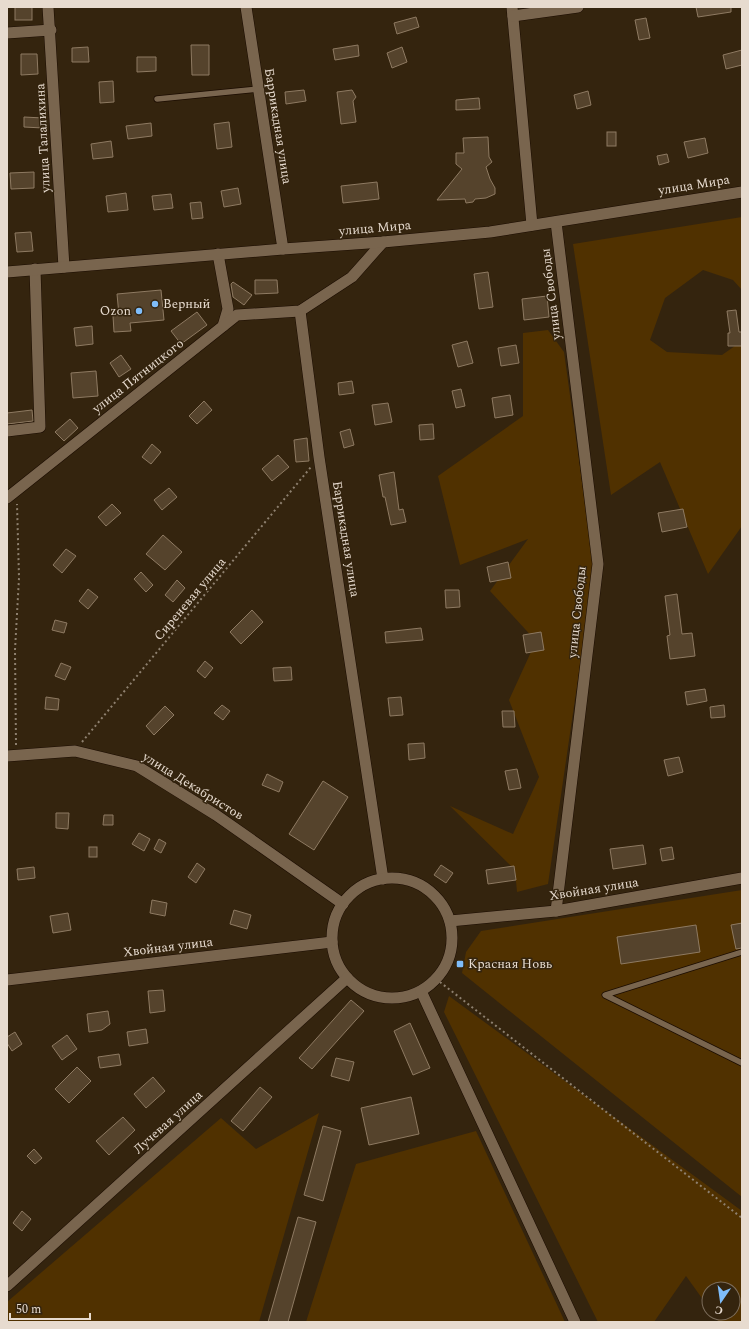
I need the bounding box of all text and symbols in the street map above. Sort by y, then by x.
street label: Баррикадная улица [259,66,297,186]
street label: улица Талалихина [30,82,56,194]
street label: улица Мира [656,169,732,201]
street label: улица Мира [337,215,413,241]
street label: улица Свободы [535,247,567,342]
place label: Верный [163,294,211,314]
marker: Верный [150,299,160,309]
place label: Ozon [100,301,131,321]
marker: Ozon [134,306,144,316]
street label: улица Пятницкого [87,334,188,419]
street label: Баррикадная улица [327,479,365,599]
street label: Сиреневая улица [149,552,231,645]
street label: улица Свободы [562,565,592,660]
street label: улица Декабристов [138,746,248,825]
street label: Хвойная улица [548,872,641,906]
street label: Хвойная улица [122,932,215,962]
place label: Красная Новь [468,954,553,974]
marker: Красная Новь [455,959,465,969]
street label: Лучевая улица [129,1085,208,1159]
north arrow [701,1281,741,1321]
scale bar [10,1295,90,1321]
text: 50 m [16,1300,41,1319]
text: С [713,1301,725,1319]

